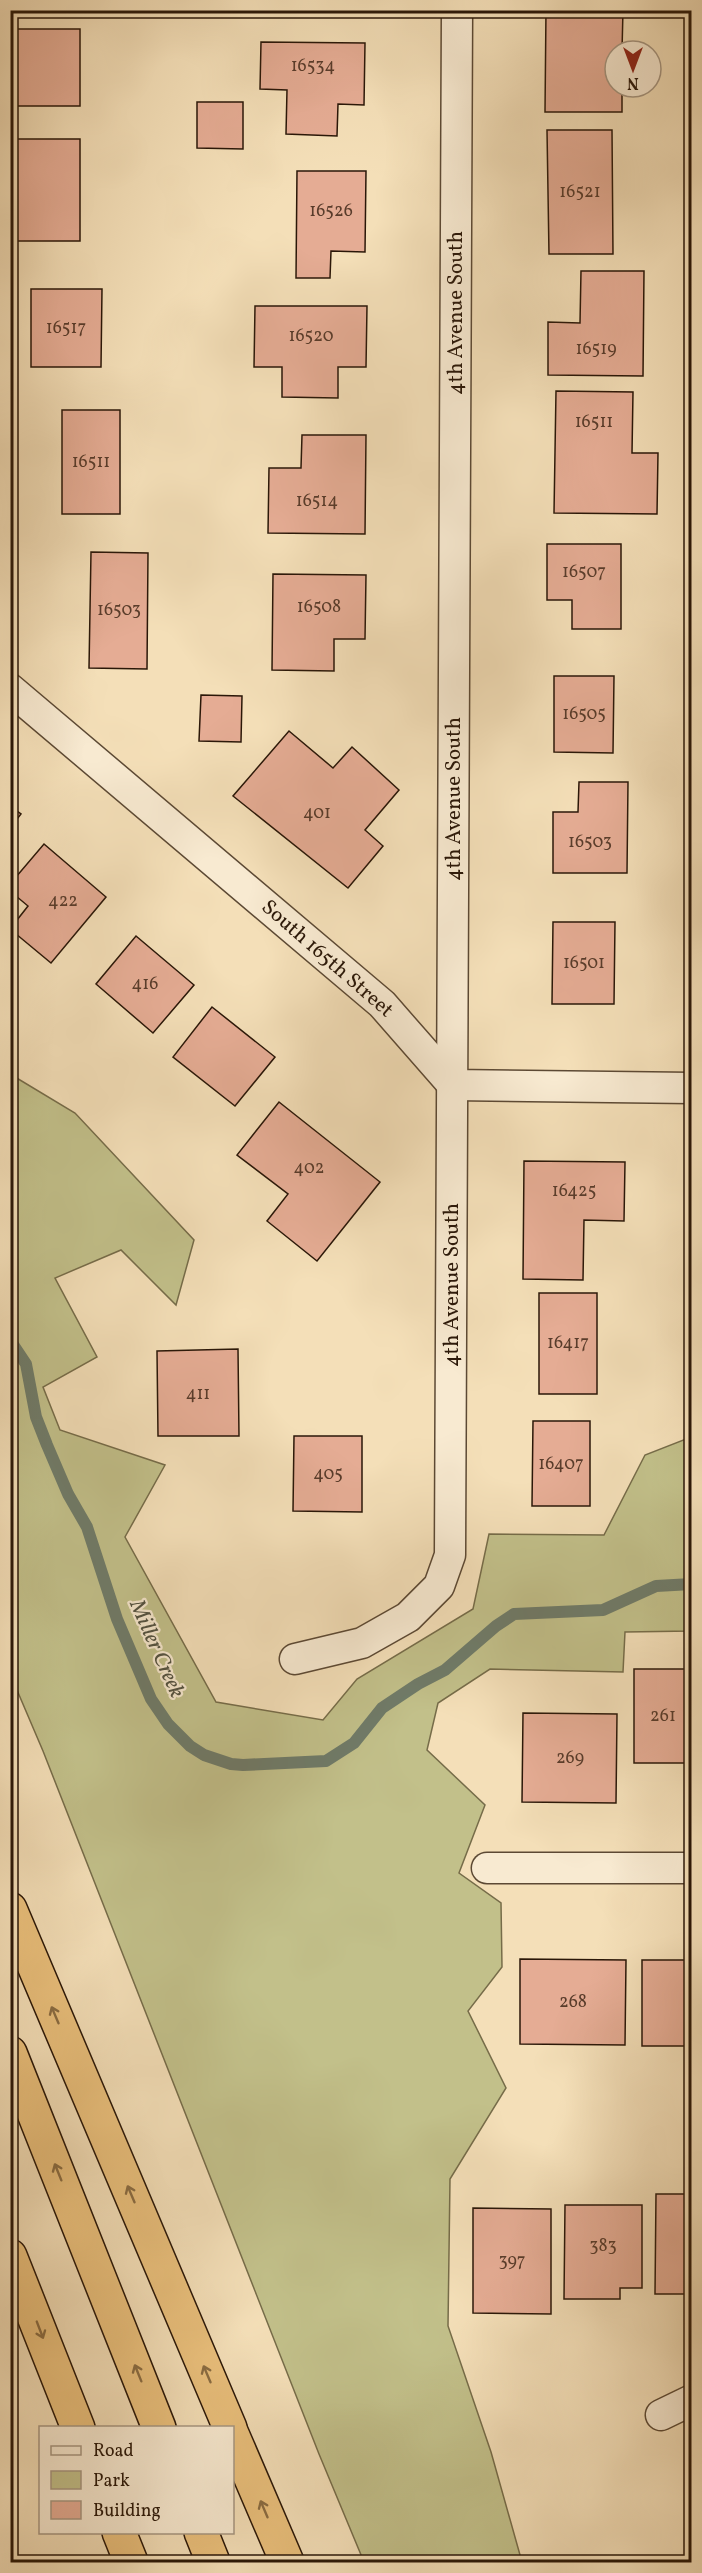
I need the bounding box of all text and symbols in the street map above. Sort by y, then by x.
north arrow [603,39,663,99]
house number: 16534 [291,54,335,79]
text: N [627,71,639,93]
house number: 16521 [559,180,601,205]
house number: 16526 [309,199,353,224]
street label: 4th Avenue South [442,231,471,395]
house number: 16517 [46,316,86,341]
house number: 16520 [288,324,334,349]
house number: 16519 [575,337,617,362]
house number: 16511 [575,410,613,435]
house number: 16511 [72,450,110,475]
house number: 16514 [296,489,338,514]
house number: 16507 [562,560,606,585]
house number: 16508 [297,595,341,620]
house number: 16503 [97,598,141,623]
house number: 16505 [562,702,606,727]
street label: 4th Avenue South [440,717,469,881]
house number: 401 [303,801,331,826]
house number: 16503 [568,830,612,855]
house number: 422 [48,889,78,914]
street label: South 165th Street [255,893,399,1025]
house number: 16501 [563,951,605,976]
house number: 416 [132,972,158,997]
house number: 402 [294,1156,324,1181]
house number: 16425 [552,1179,596,1204]
street label: 4th Avenue South [438,1203,467,1367]
house number: 16417 [547,1331,589,1356]
house number: 411 [186,1382,210,1407]
house number: 16407 [538,1452,584,1477]
house number: 405 [313,1462,343,1487]
water label: Miller Creek [120,1594,191,1703]
house number: 261 [650,1704,676,1729]
house number: 269 [556,1746,584,1771]
house number: 268 [559,1990,587,2015]
one-way arrow [49,2006,60,2024]
one-way arrow [52,2164,63,2182]
one-way arrow [125,2185,136,2204]
house number: 383 [589,2234,617,2259]
house number: 397 [499,2249,525,2274]
one-way arrow [35,2320,46,2339]
one-way arrow [132,2364,143,2383]
one-way arrow [201,2365,212,2383]
legend [39,2426,234,2534]
text: Road [93,2439,134,2464]
text: Park [93,2469,130,2494]
text: Building [93,2499,161,2524]
one-way arrow [258,2500,269,2518]

